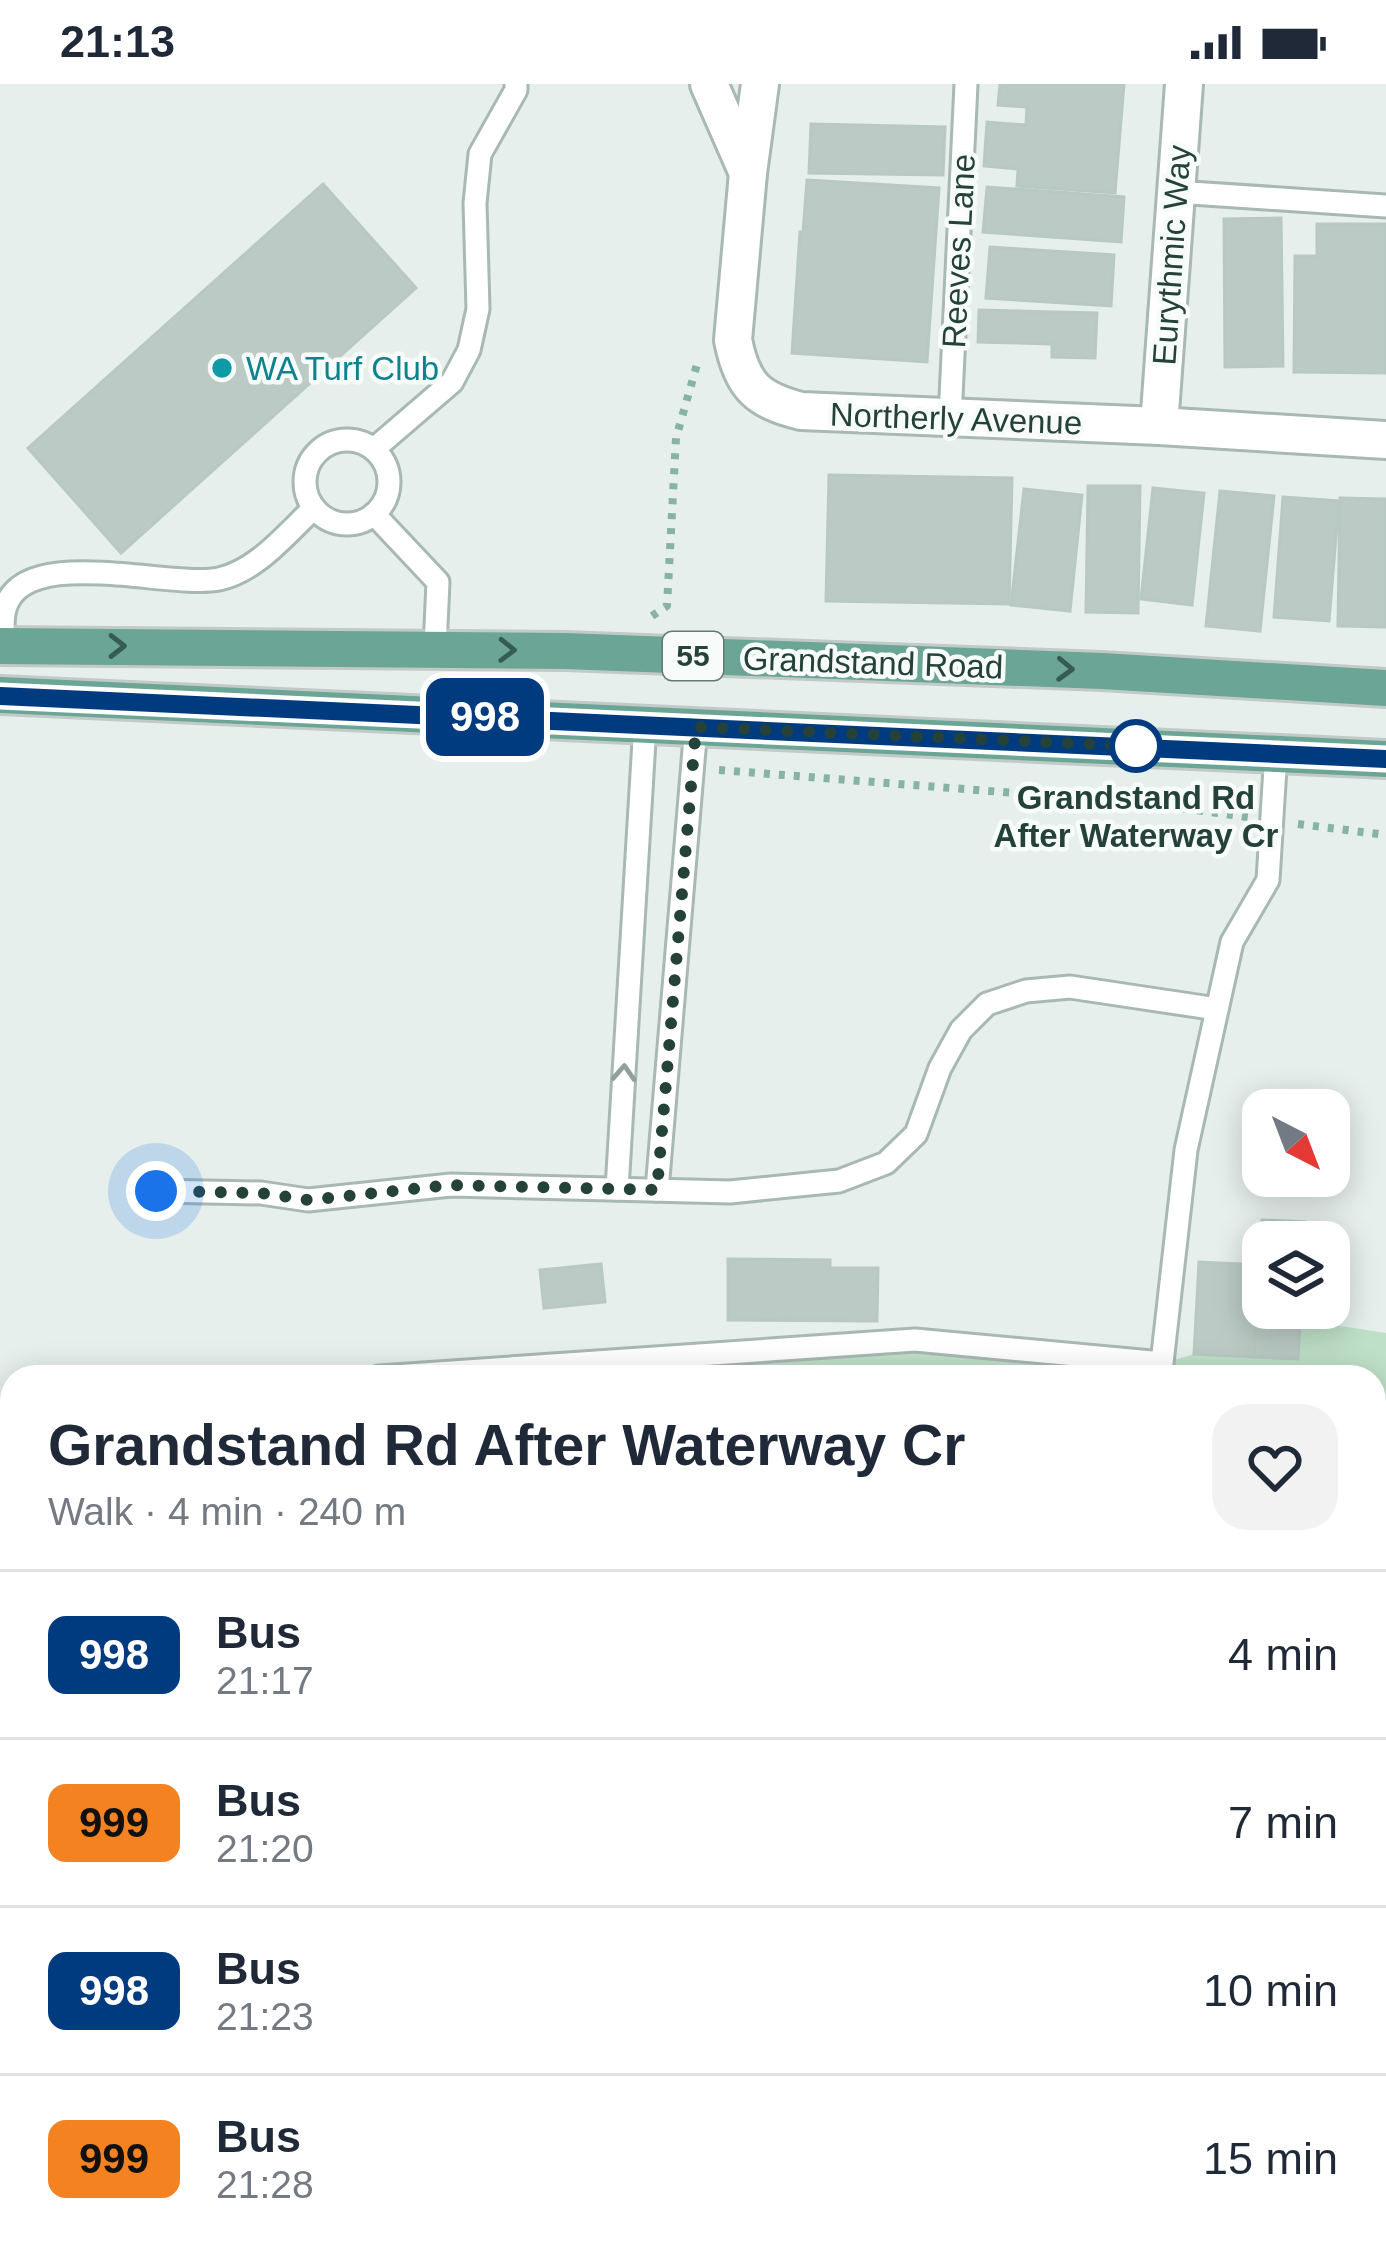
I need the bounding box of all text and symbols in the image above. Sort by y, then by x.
text: 21:13 [60,16,175,67]
street label: Eurythmic Way [1145,143,1198,366]
street label: Reeves Lane [935,153,982,349]
place label: WA Turf Club [246,350,439,387]
marker: WA Turf Club [209,355,235,381]
street label: Northerly Avenue [829,396,1083,441]
road number: 55 [663,632,723,680]
one-way arrow [109,633,127,659]
one-way arrow [498,636,517,662]
street label: Grandstand Road [742,639,1004,686]
one-way arrow [1056,656,1075,682]
line badge: 998 [416,678,554,756]
text: 998 [450,693,520,740]
marker: Grandstand Rd After Waterway Cr [1111,721,1161,771]
place label: Grandstand Rd After Waterway Cr [994,779,1279,854]
one-way arrow [611,1063,637,1082]
north arrow [1242,1089,1350,1197]
map controls [1242,1089,1350,1329]
your location [126,1161,186,1221]
button: layers [1242,1221,1350,1329]
button: heart [1212,1404,1338,1530]
text: Grandstand Rd After Waterway Cr [48,1413,965,1477]
text: Walk · 4 min · 240 m [48,1490,406,1533]
text: Bus [216,1607,301,1658]
text: 4 min [1228,1629,1338,1680]
text: 998 [79,1631,149,1678]
text: 21:17 [216,1659,314,1702]
text: Bus [216,1775,301,1826]
text: 7 min [1228,1797,1338,1848]
text: 999 [79,1799,149,1846]
text: 21:20 [216,1827,314,1870]
text: Bus [216,1943,301,1994]
text: 10 min [1203,1965,1338,2016]
text: 998 [79,1967,149,2014]
text: 21:23 [216,1995,314,2038]
text: Bus [216,2111,301,2162]
text: 15 min [1203,2133,1338,2184]
text: 999 [79,2135,149,2182]
text: 21:28 [216,2163,314,2206]

